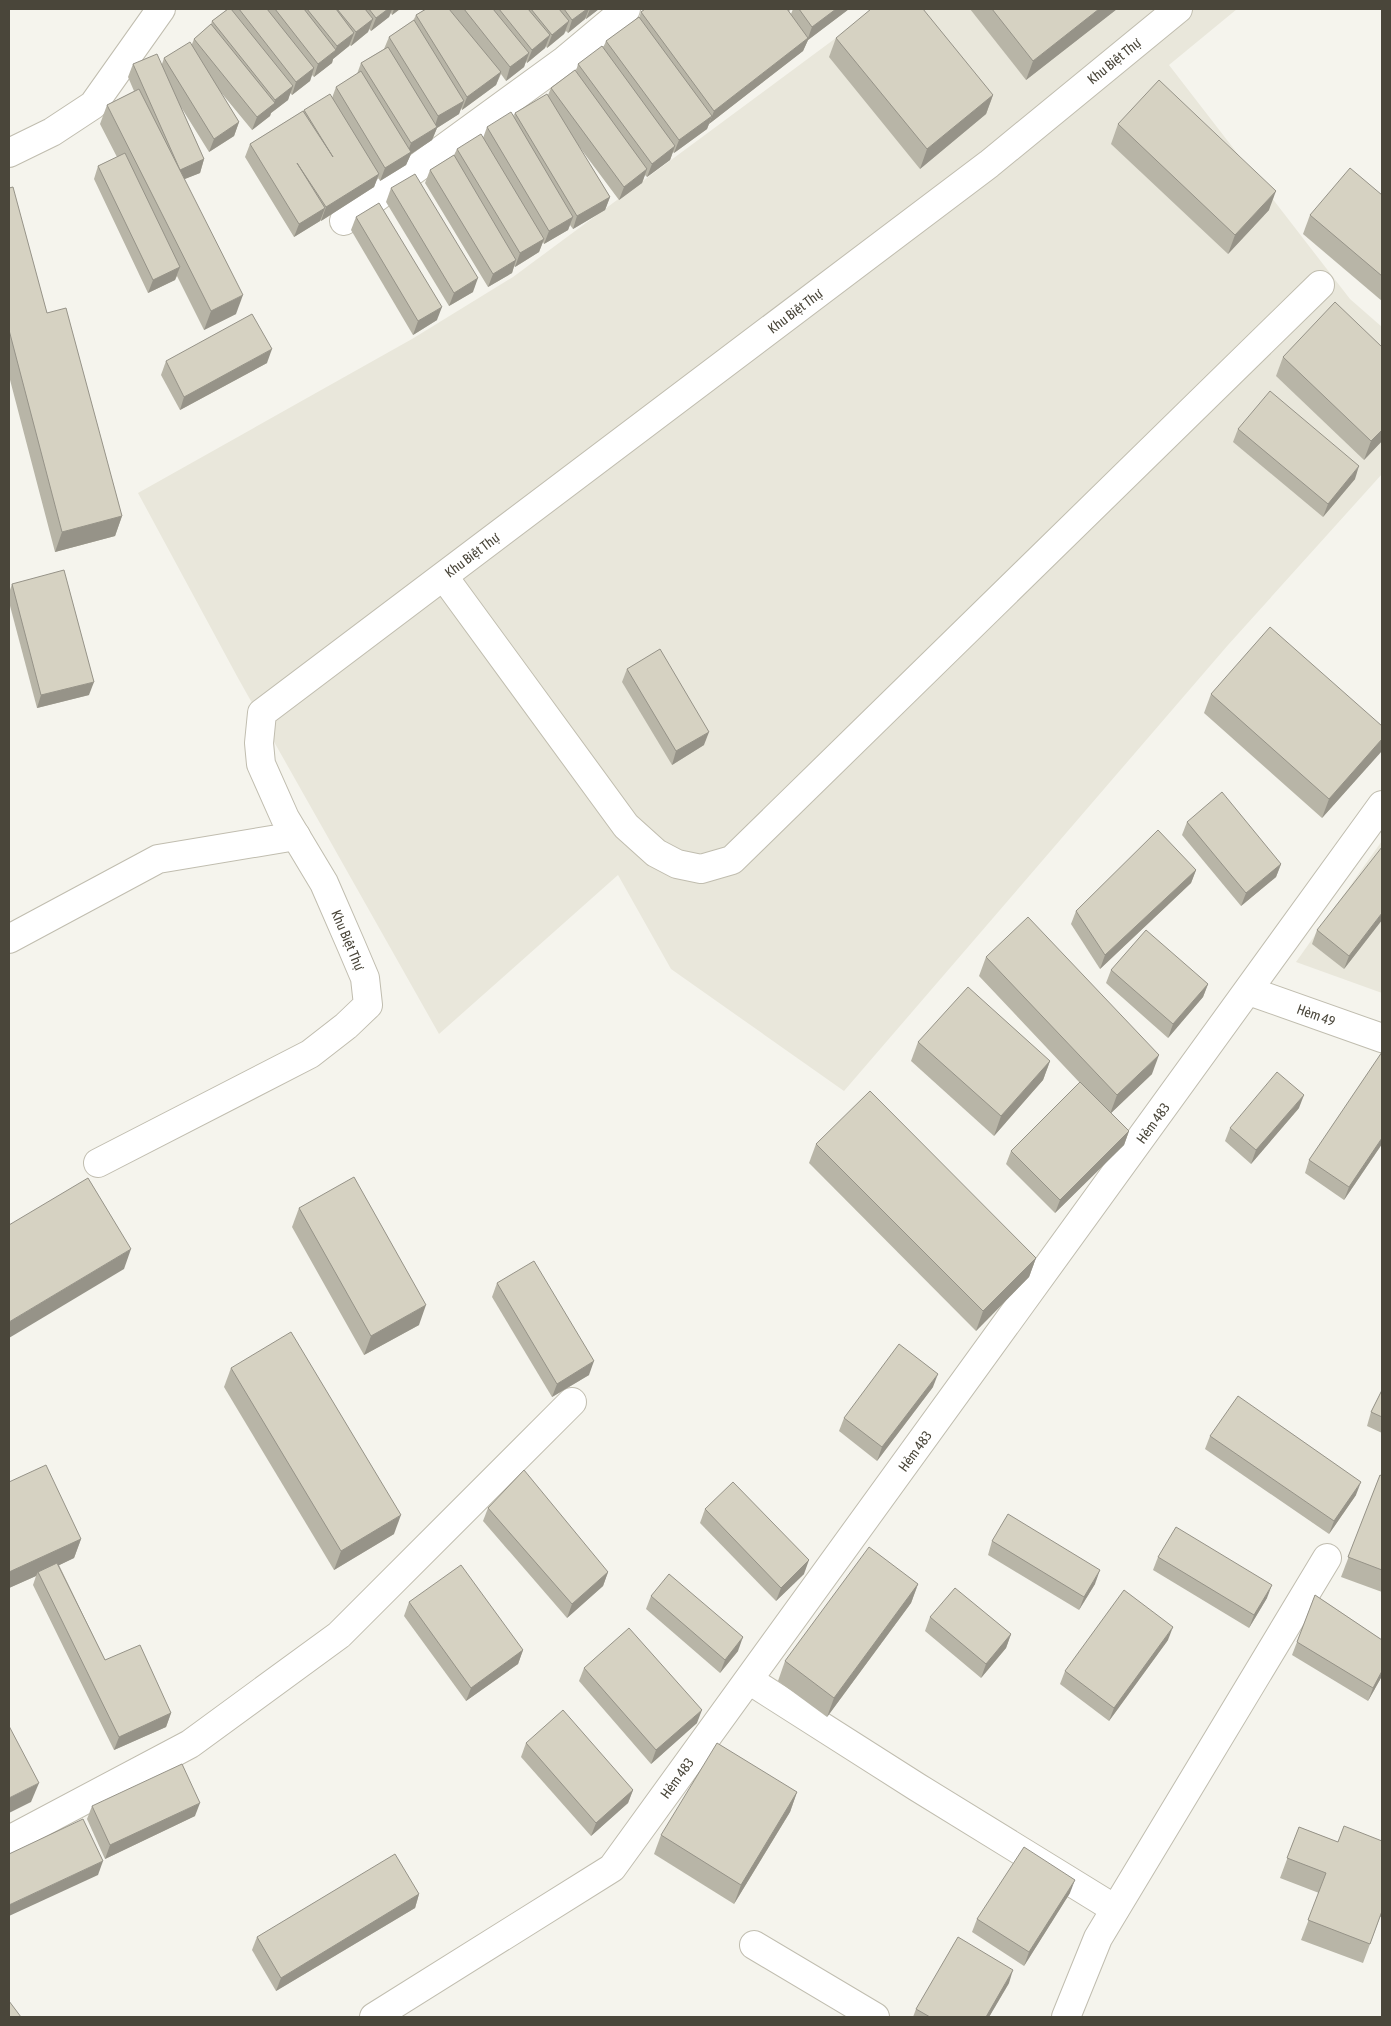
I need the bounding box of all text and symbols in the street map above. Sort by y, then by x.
street label: Khu Biệt Thự [1084,35,1144,87]
street label: Khu Biệt Thự [765,285,826,337]
street label: Khu Biệt Thự [442,529,503,581]
street label: Khu Biệt Thự [328,907,368,973]
street label: Hèm 49 [1295,1001,1337,1029]
street label: Hẻm 483 [1133,1100,1173,1146]
street label: Hẻm 483 [895,1428,935,1474]
street label: Hẻm 483 [657,1755,697,1801]

